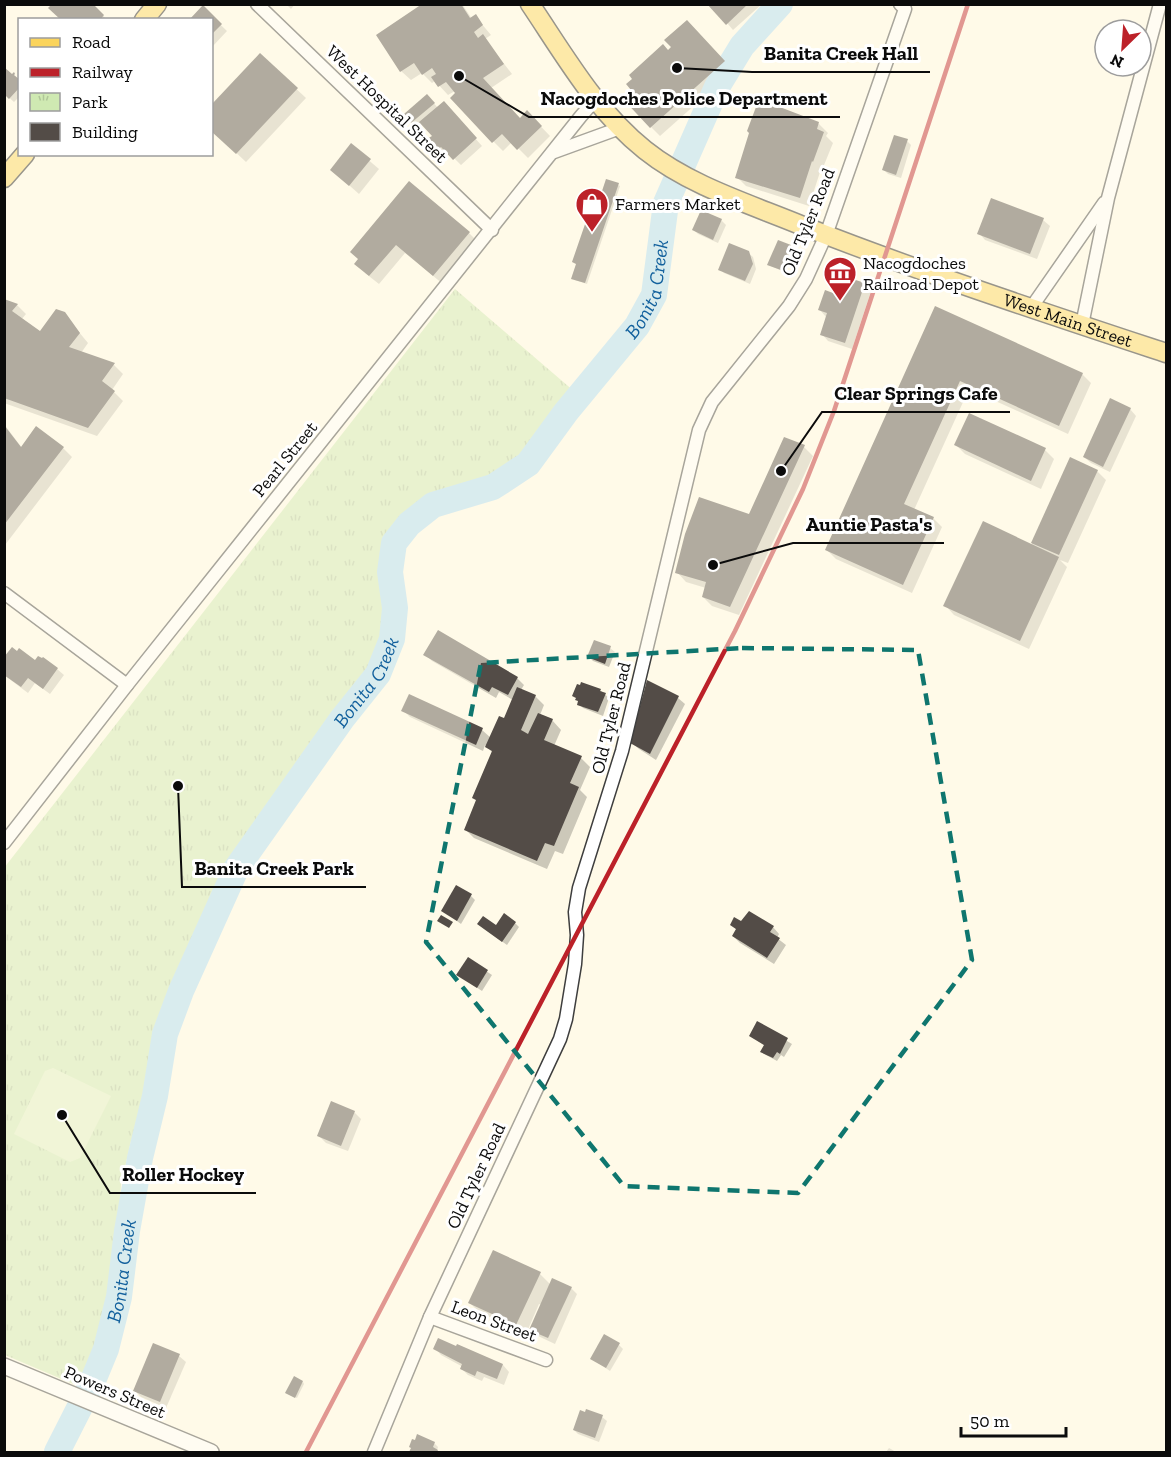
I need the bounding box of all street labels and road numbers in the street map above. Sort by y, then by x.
street label: West Hospital Street [322,41,452,168]
street label: Old Tyler Road [776,165,840,279]
street label: West Main Street [1001,289,1136,352]
street label: Pearl Street [248,417,322,501]
street label: Old Tyler Road [586,660,636,776]
street label: Old Tyler Road [442,1119,510,1232]
street label: Leon Street [448,1295,540,1347]
street label: Powers Street [61,1361,169,1423]

